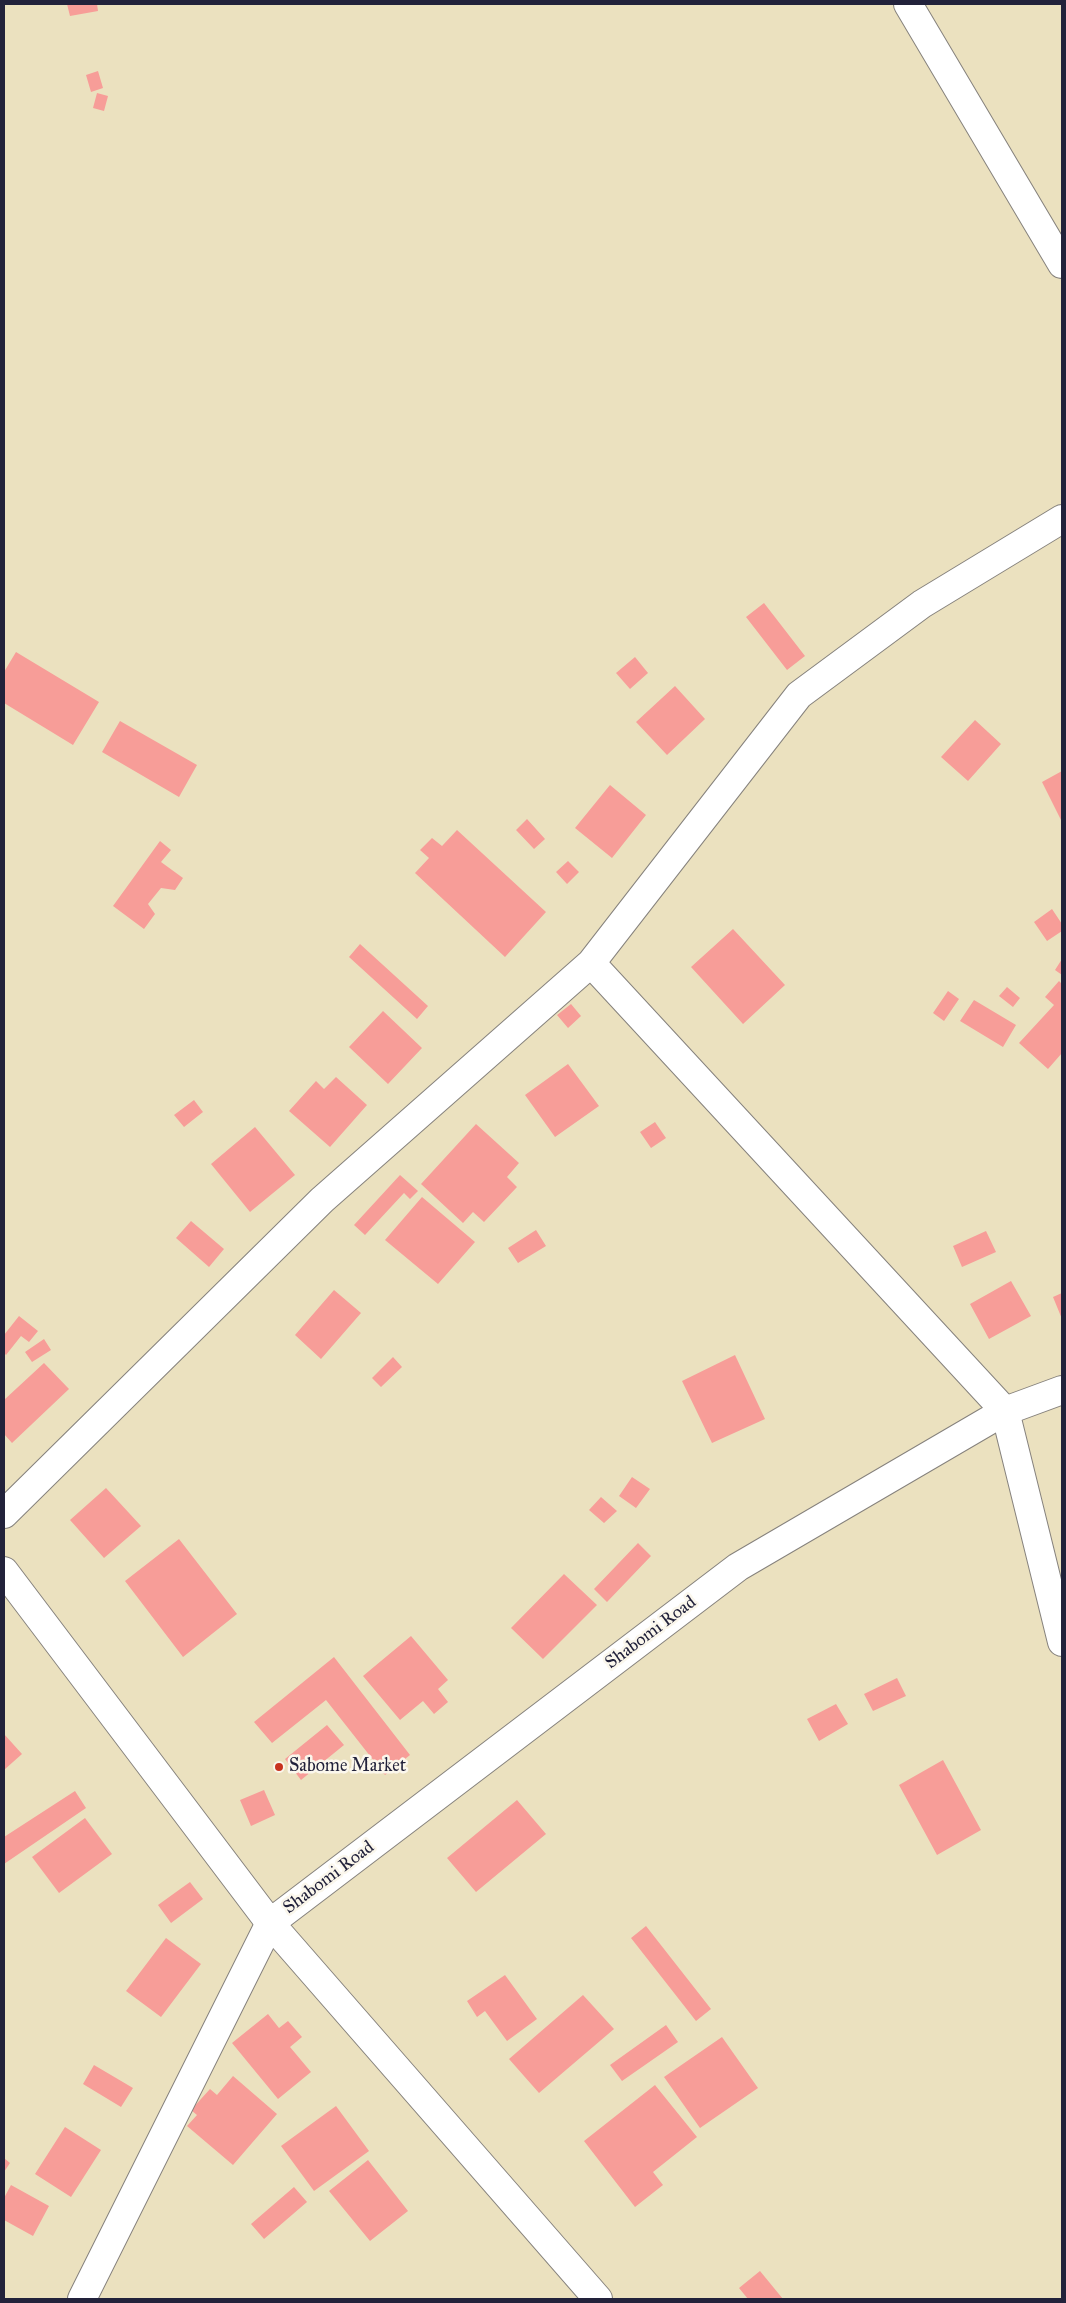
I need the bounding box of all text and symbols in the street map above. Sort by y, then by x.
street label: Shabomi Road [601,1592,701,1674]
place label: Sabome Market [289,1756,406,1778]
marker: Sabome Market [273,1761,285,1773]
street label: Shabomi Road [279,1837,379,1919]

